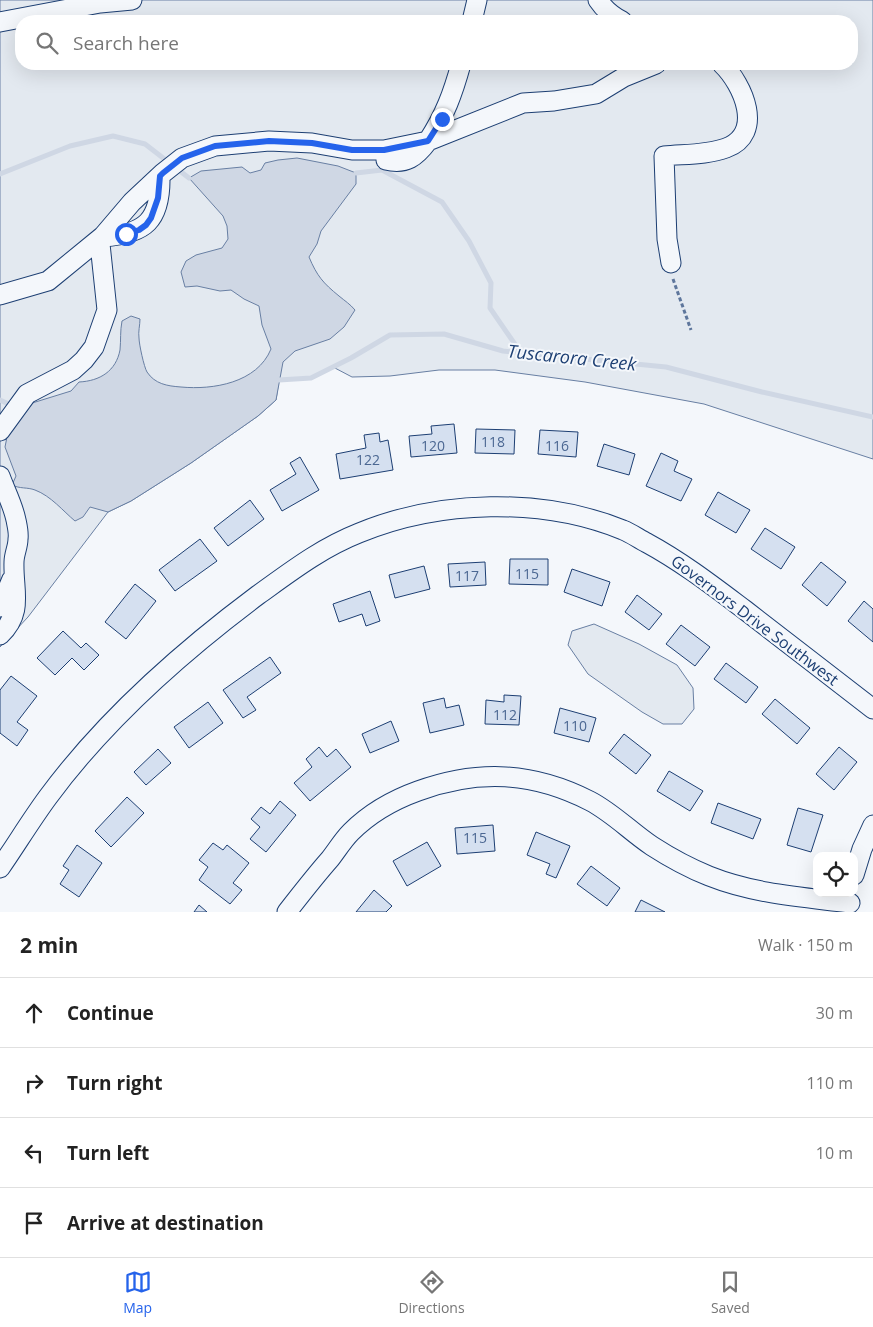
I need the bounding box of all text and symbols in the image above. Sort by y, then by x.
search box [15,15,858,70]
icon: search [33,29,61,57]
text: Search here [73,30,179,56]
route end [431,108,454,131]
route start [115,223,138,246]
water label: Tuscarora Creek [507,338,639,376]
house number: 118 [481,432,505,451]
house number: 120 [421,436,445,455]
house number: 116 [545,436,569,455]
house number: 122 [356,450,380,469]
street label: Governors Drive Southwest [667,550,843,690]
house number: 115 [515,564,539,583]
house number: 117 [455,566,479,585]
house number: 112 [493,705,517,724]
house number: 110 [563,716,587,735]
house number: 115 [463,828,487,847]
map controls [813,852,858,897]
button: locate [813,852,858,897]
text: 2 min [20,931,78,959]
text: Walk · 150 m [758,934,853,956]
icon: ahead [20,999,48,1027]
text: Continue [67,1000,154,1026]
text: 30 m [816,1002,853,1024]
icon: right [20,1069,48,1097]
text: Turn right [67,1070,162,1096]
text: 110 m [807,1072,853,1094]
icon: left [20,1139,48,1167]
text: Turn left [67,1140,149,1166]
text: 10 m [816,1142,853,1164]
icon: arrive [20,1209,48,1237]
text: Arrive at destination [67,1210,264,1236]
tab: Map [123,1268,152,1317]
tab: Directions [398,1268,465,1317]
tab: Saved [711,1268,750,1317]

